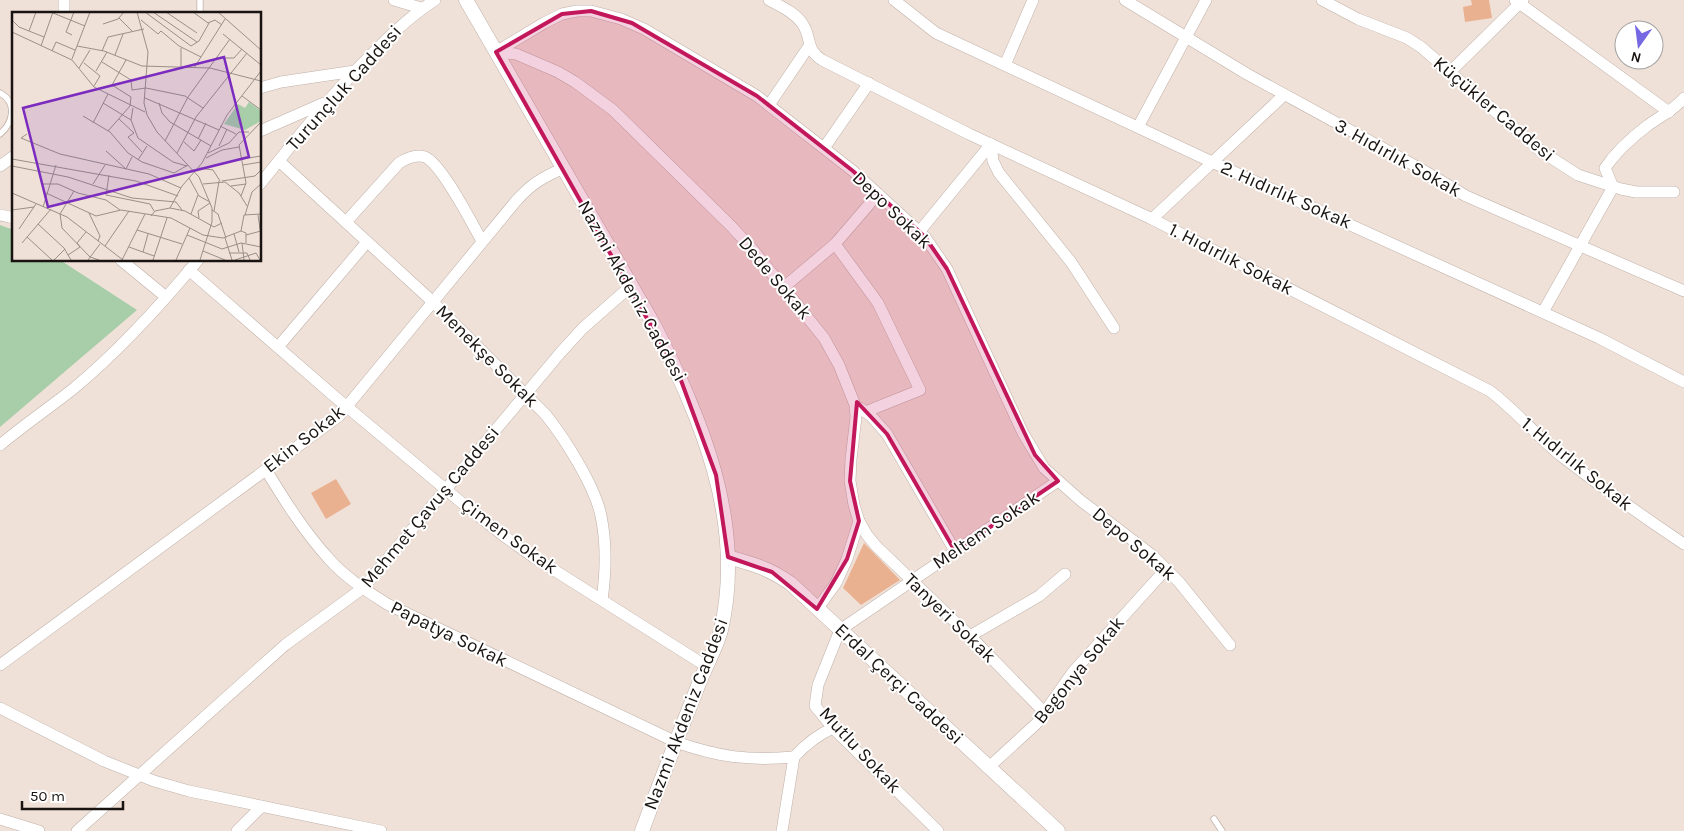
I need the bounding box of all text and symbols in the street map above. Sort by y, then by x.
inset map [12,12,261,261]
north arrow [1614,20,1664,70]
street label: Turunçluk Caddesi [282,21,406,155]
text: N [1629,48,1643,67]
street label: Küçükler Caddesi [1429,52,1559,166]
street label: 3. Hıdırlık Sokak [1331,114,1465,202]
street label: 2. Hıdırlık Sokak [1217,156,1355,234]
street label: Depo Sokak [848,167,937,254]
street label: Nazmi Akdeniz Caddesi [573,197,691,385]
street label: 1. Hıdırlık Sokak [1165,218,1297,300]
street label: Dede Sokak [734,232,816,324]
street label: Menekşe Sokak [431,300,543,412]
street label: Ekin Sokak [259,400,349,477]
street label: 1. Hıdırlık Sokak [1517,413,1637,516]
street label: Mehmet Çavuş Caddesi [356,422,504,592]
street label: Meltem Sokak [928,486,1044,574]
street label: Çimen Sokak [456,493,562,579]
street label: Depo Sokak [1088,503,1180,585]
street label: Tanyeri Sokak [899,569,1001,668]
street label: Papatya Sokak [387,596,511,672]
street label: Begonya Sokak [1029,612,1129,728]
street label: Nazmi Akdeniz Caddesi [639,615,733,813]
street label: Erdal Çerçi Caddesi [830,619,968,749]
street label: Mutlu Sokak [815,702,906,798]
scale bar [22,778,124,810]
text: 50 m [30,787,65,805]

